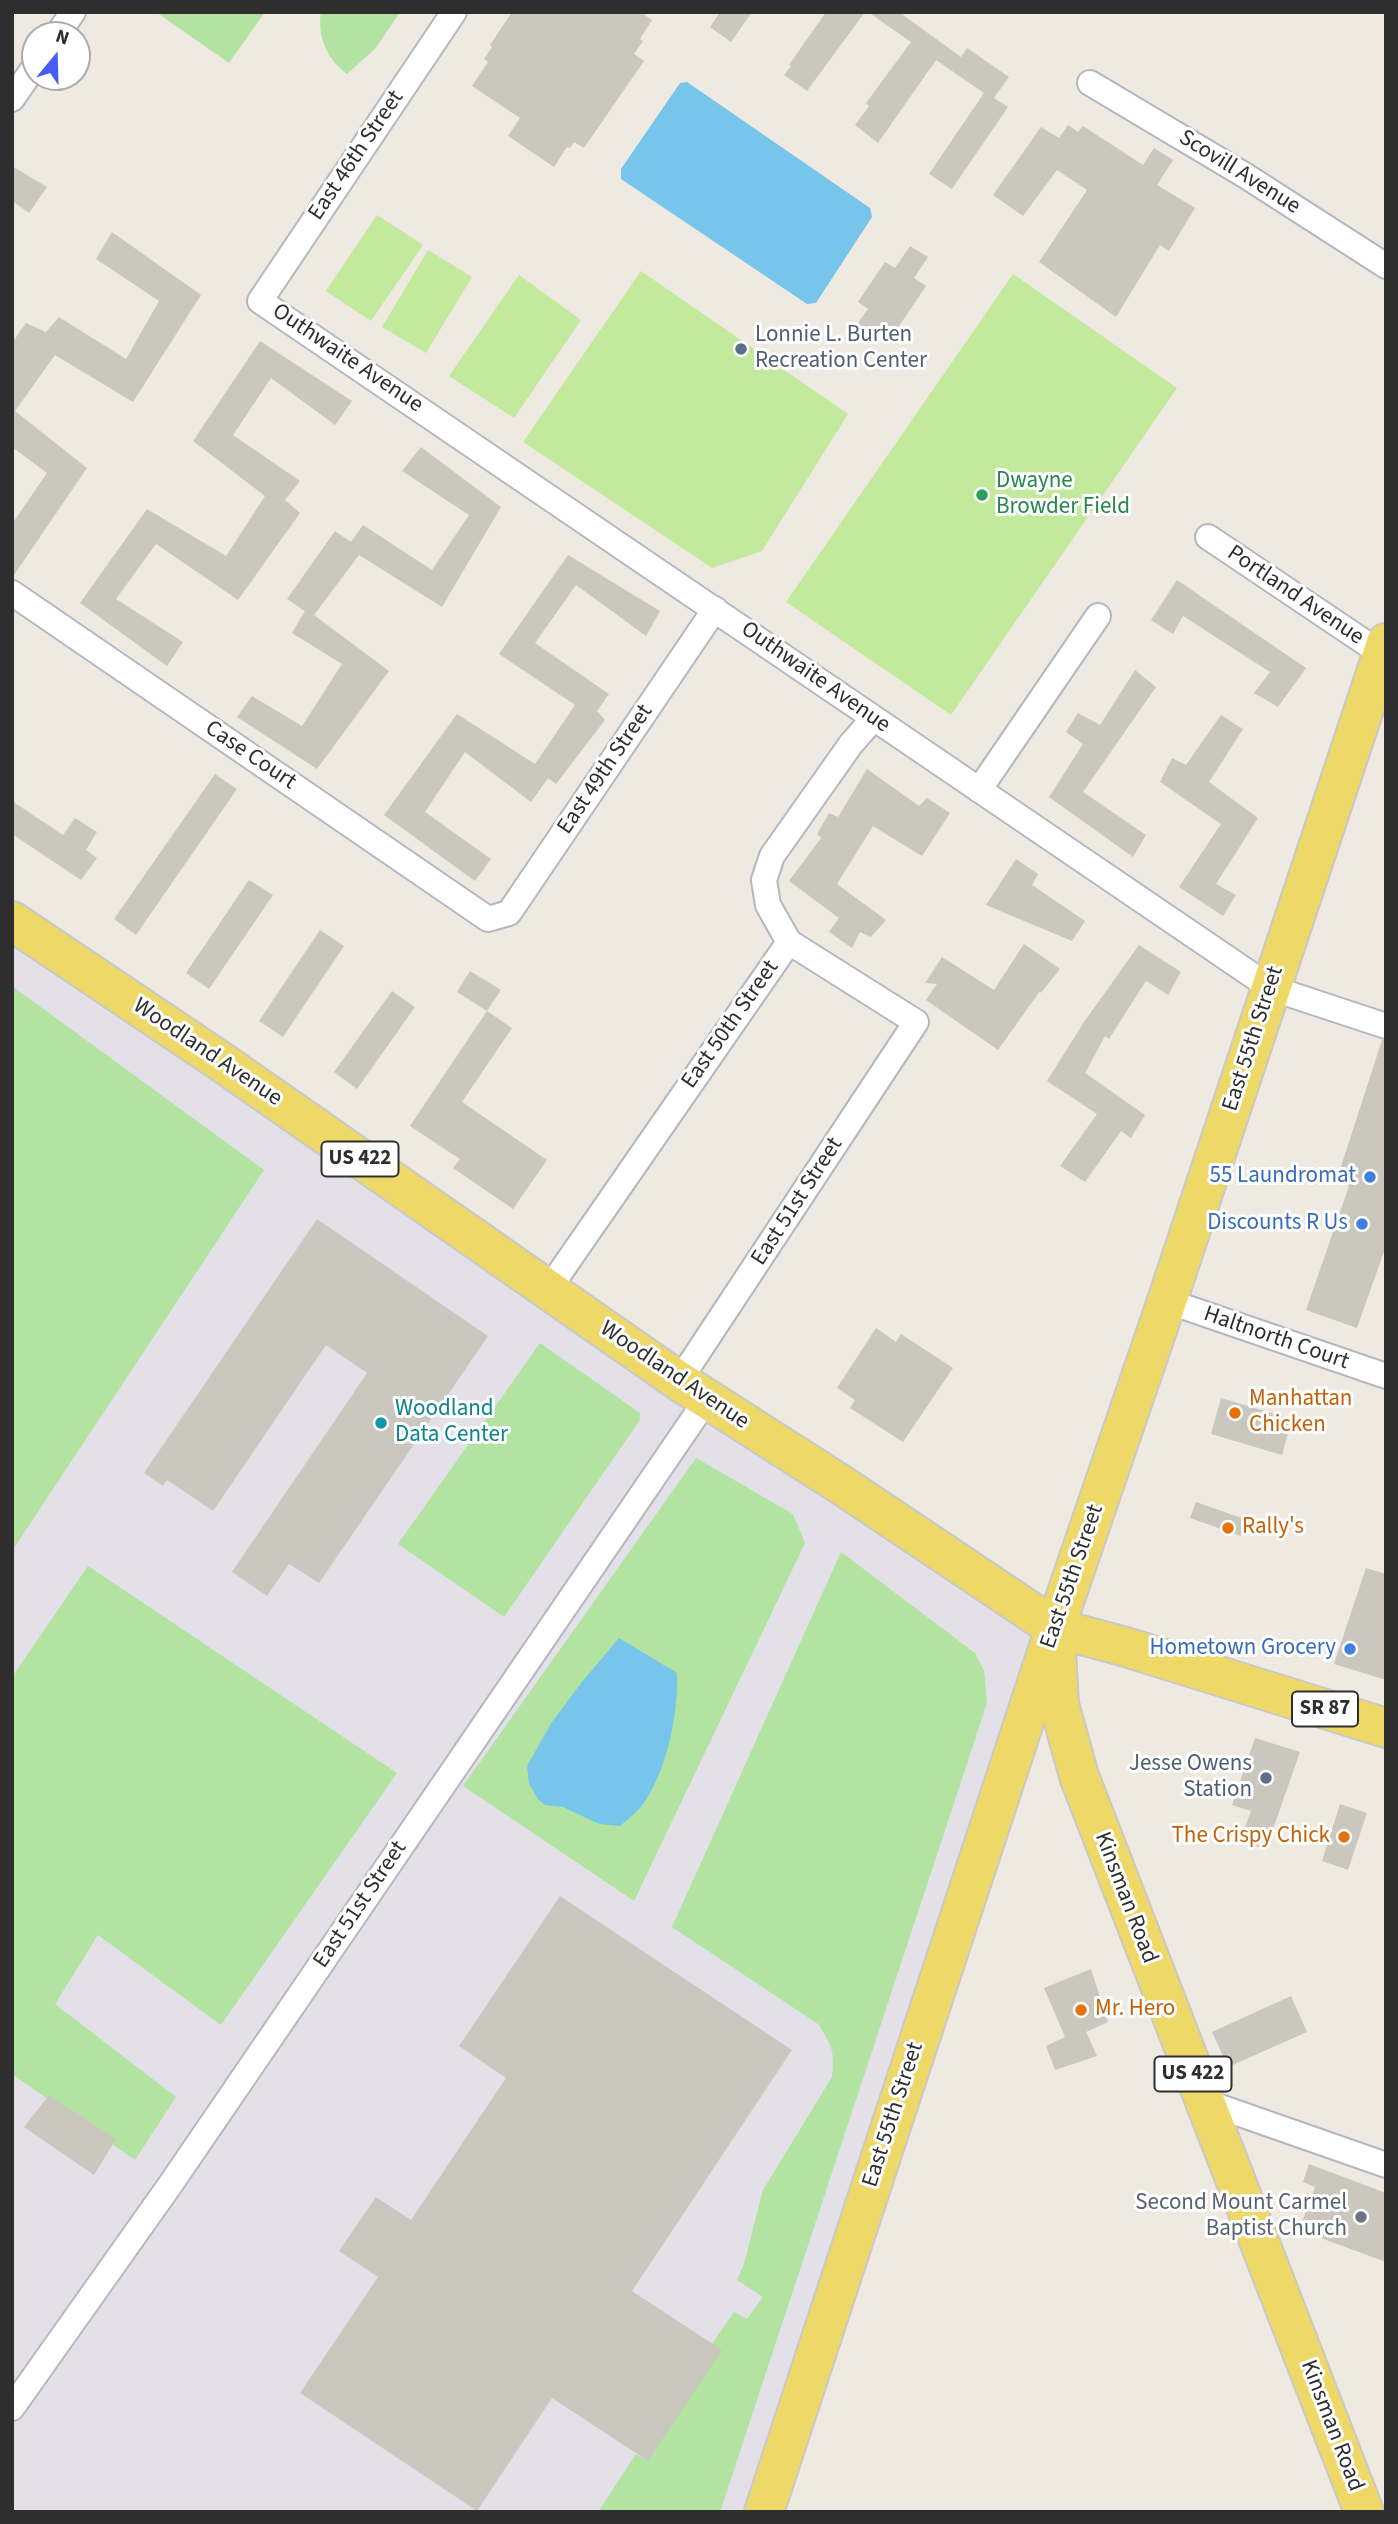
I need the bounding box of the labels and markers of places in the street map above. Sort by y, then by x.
place label: Lonnie L. Burten Recreation Center [755,322,927,376]
marker: Lonnie L. Burten Recreation Center [733,341,749,357]
place label: Dwayne Browder Field [996,468,1130,522]
marker: Dwayne Browder Field [974,487,990,503]
place label: 55 Laundromat [1210,1163,1356,1191]
marker: 55 Laundromat [1362,1169,1378,1185]
place label: Discounts R Us [1207,1210,1348,1238]
marker: Discounts R Us [1354,1216,1370,1232]
place label: Manhattan Chicken [1249,1386,1352,1440]
place label: Woodland Data Center [395,1396,508,1450]
marker: Manhattan Chicken [1227,1405,1243,1421]
marker: Woodland Data Center [373,1415,389,1431]
place label: Rally's [1242,1514,1304,1542]
marker: Rally's [1220,1520,1236,1536]
place label: Hometown Grocery [1150,1635,1336,1663]
marker: Hometown Grocery [1342,1641,1358,1657]
place label: Jesse Owens Station [1129,1751,1252,1805]
marker: Jesse Owens Station [1258,1770,1274,1786]
place label: The Crispy Chick [1172,1823,1330,1851]
marker: The Crispy Chick [1336,1829,1352,1845]
place label: Mr. Hero [1095,1996,1175,2024]
marker: Mr. Hero [1073,2002,1089,2018]
place label: Second Mount Carmel Baptist Church [1135,2190,1347,2244]
marker: Second Mount Carmel Baptist Church [1353,2209,1369,2225]

